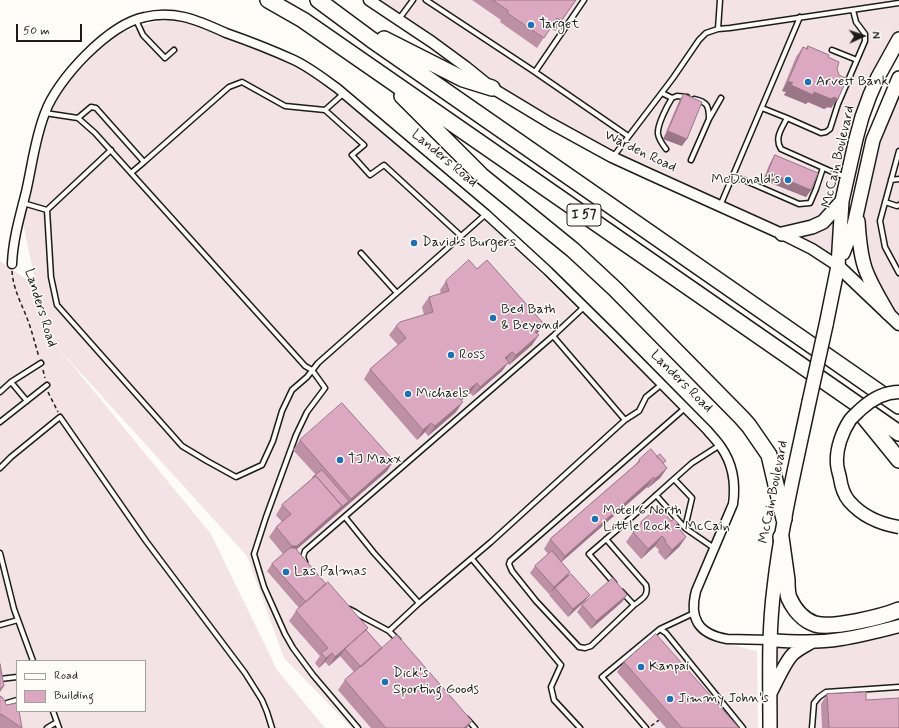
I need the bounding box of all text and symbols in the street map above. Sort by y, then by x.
scale bar [18,16,84,42]
north arrow [843,16,883,56]
place label: Target [539,17,580,33]
marker: Target [526,20,536,30]
text: 50 m [23,23,50,39]
text: N [868,31,882,39]
place label: Arvest Bank [816,74,889,90]
marker: Arvest Bank [803,77,813,87]
street label: McCain Boulevard [819,104,859,210]
street label: Landers Road [407,126,481,192]
street label: Warden Road [601,127,679,177]
place label: McDonald's [711,172,780,188]
marker: McDonald's [783,175,793,185]
road number: I 57 [567,204,601,226]
place label: David's Burgers [422,235,516,251]
marker: David's Burgers [409,238,419,248]
street label: Landers Road [20,267,60,349]
place label: Bed Bath & Beyond [501,302,559,334]
marker: Bed Bath & Beyond [488,313,498,323]
place label: Ross [459,347,485,363]
street label: Landers Road [646,347,716,417]
marker: Ross [446,350,456,360]
place label: Michaels [416,386,468,402]
marker: Michaels [403,389,413,399]
street label: McCain Boulevard [756,439,792,545]
place label: TJ Maxx [348,452,401,468]
marker: TJ Maxx [335,455,345,465]
place label: Motel 6 North Little Rock - McCain [603,503,730,536]
marker: Motel 6 North Little Rock - McCain [590,514,600,524]
place label: Las Palmas [294,564,367,580]
marker: Las Palmas [281,567,291,577]
place label: Kanpai [649,659,689,675]
legend [16,660,146,712]
marker: Kanpai [636,662,646,672]
place label: Dick's Sporting Goods [393,666,479,698]
text: Road [54,668,78,684]
marker: Dick's Sporting Goods [380,677,390,687]
text: Building [54,688,94,704]
place label: Jimmy John's [678,691,769,707]
marker: Jimmy John's [665,694,675,704]

